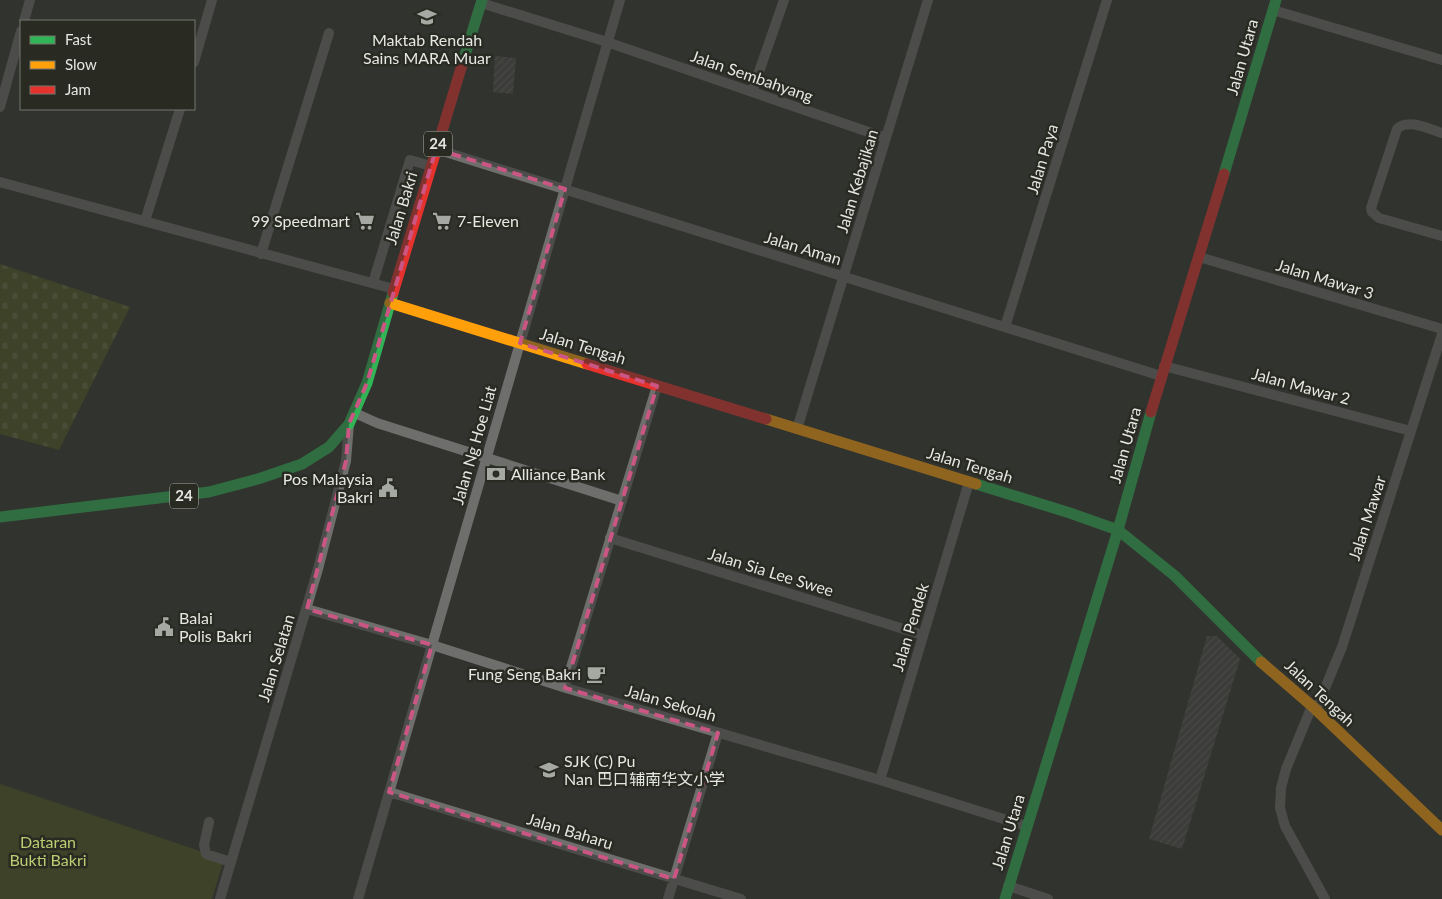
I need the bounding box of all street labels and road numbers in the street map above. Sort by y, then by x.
street label: Jalan Utara [1222,17,1261,97]
street label: Jalan Sembahyang [688,46,816,105]
street label: Jalan Paya [1022,122,1061,196]
street label: Jalan Kebajikan [832,127,881,235]
road number: 24 [424,132,452,156]
street label: Jalan Bakri [380,169,421,247]
street label: Jalan Aman [762,227,844,268]
street label: Jalan Mawar 3 [1274,255,1376,302]
street label: Jalan Tengah [538,323,628,368]
street label: Jalan Mawar 2 [1250,363,1352,408]
street label: Jalan Ng Hoe Liat [447,383,500,506]
street label: Jalan Utara [1105,405,1144,485]
street label: Jalan Tengah [925,442,1015,487]
street label: Jalan Mawar [1344,473,1389,563]
road number: 24 [170,484,198,508]
street label: Jalan Sia Lee Swee [706,543,836,600]
street label: Jalan Pendek [887,580,932,673]
street label: Jalan Selatan [253,612,298,704]
street label: Jalan Tengah [1281,655,1359,730]
street label: Jalan Sekolah [624,680,719,725]
street label: Jalan Utara [987,792,1028,872]
street label: Jalan Baharu [525,808,615,853]

